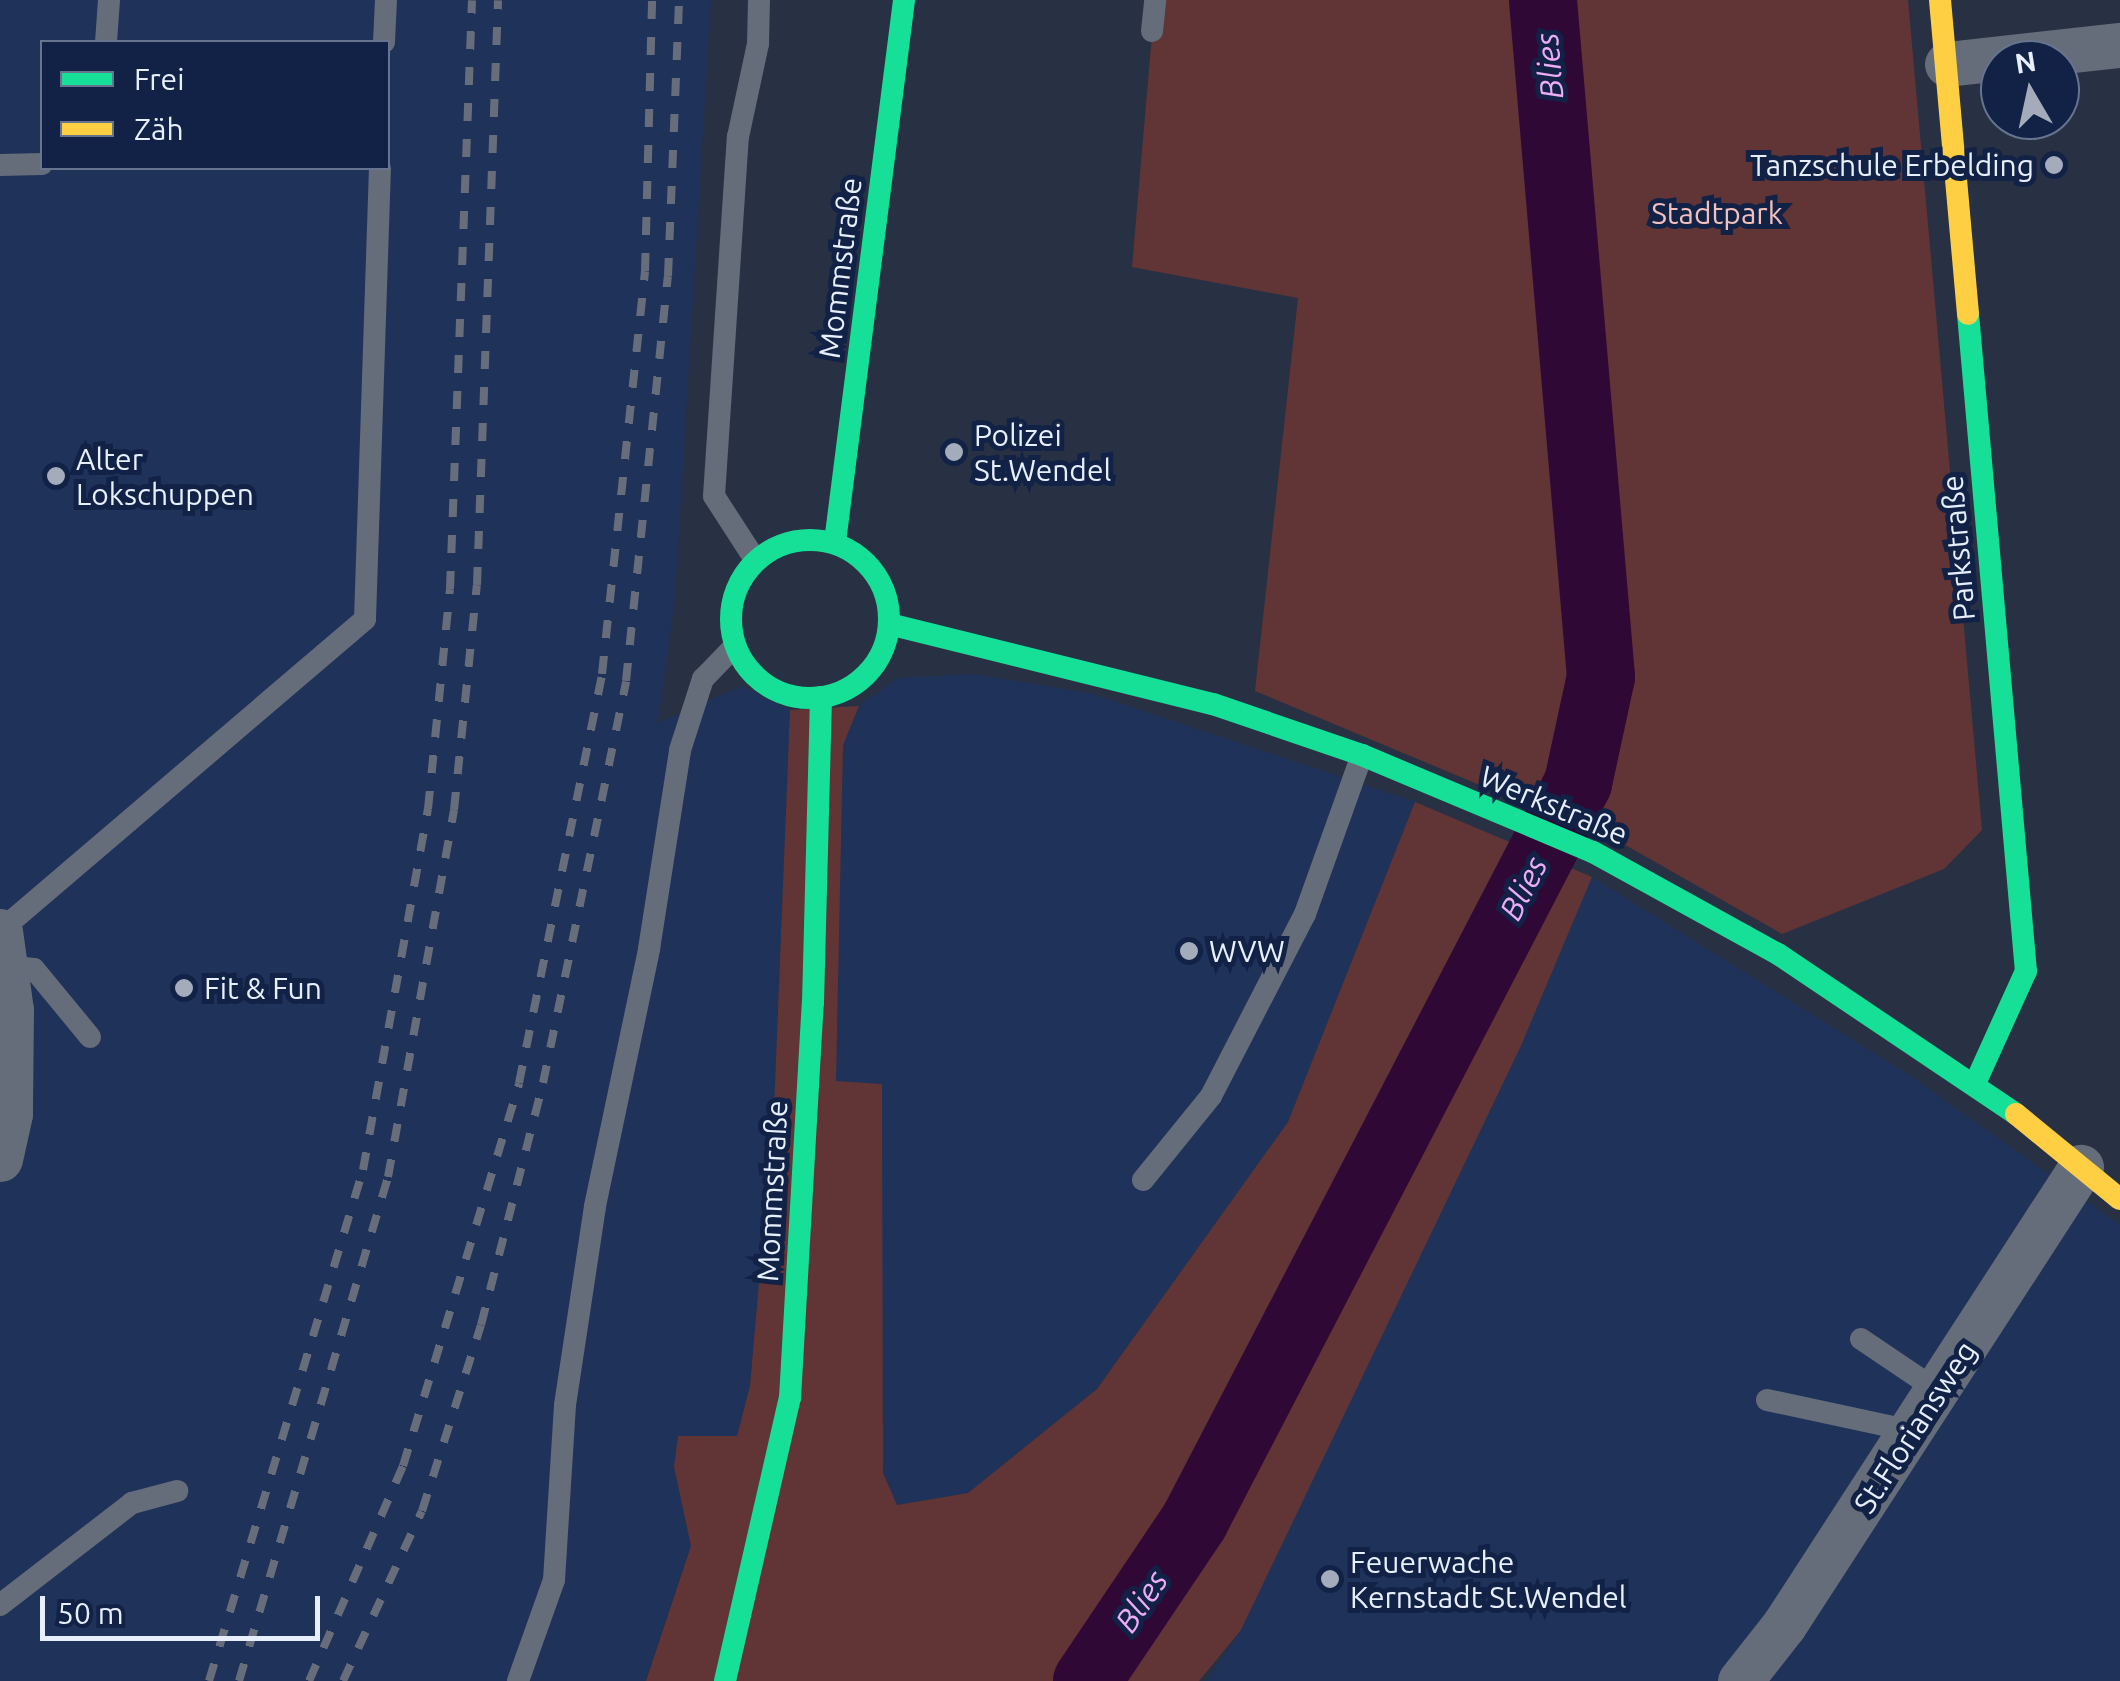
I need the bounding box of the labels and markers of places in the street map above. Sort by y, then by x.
place label: Tanzschule Erbelding [1750,147,2034,183]
marker: Tanzschule Erbelding [2043,154,2065,176]
place label: Polizei St.Wendel [974,417,1111,488]
place label: Alter Lokschuppen [76,441,254,512]
marker: Polizei St.Wendel [943,441,965,463]
marker: Alter Lokschuppen [45,465,67,487]
place label: WVW [1209,933,1285,969]
marker: WVW [1178,940,1200,962]
place label: Fit & Fun [204,970,322,1006]
marker: Fit & Fun [173,977,195,999]
place label: Feuerwache Kernstadt St.Wendel [1350,1544,1627,1614]
marker: Feuerwache Kernstadt St.Wendel [1319,1568,1341,1590]

